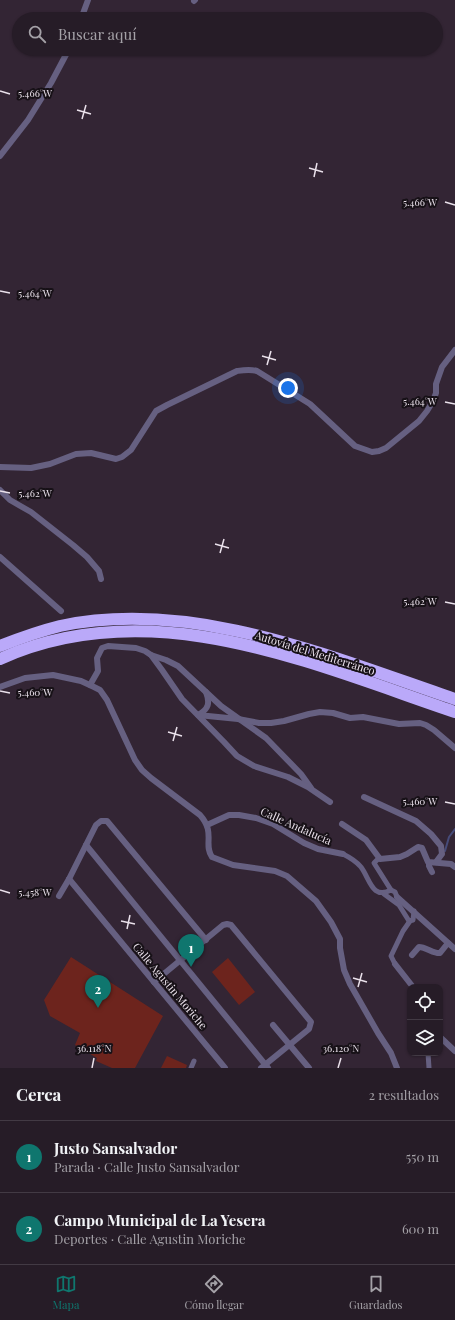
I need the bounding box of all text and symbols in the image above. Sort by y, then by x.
search box [12,12,443,56]
icon: search [26,23,48,45]
text: Buscar aquí [58,24,137,44]
text: 5.466°W [18,86,53,100]
text: 5.466°W [403,195,438,209]
text: 5.464°W [18,286,53,300]
your location [278,378,298,398]
text: 5.464°W [403,394,438,408]
text: 5.462°W [18,486,53,500]
text: 5.462°W [403,594,438,608]
street label: Autovía del Mediterráneo [252,627,377,678]
text: 5.460°W [18,685,53,699]
text: 5.460°W [403,794,438,808]
street label: Calle Andalucía [258,803,334,848]
text: 5.458°W [18,885,53,899]
pin: 1 [178,934,204,967]
street label: Calle Agustin Moriche [130,939,211,1032]
pin: 2 [85,975,111,1008]
map controls [407,984,443,1056]
button: locate [407,984,443,1020]
button: layers [407,1020,443,1056]
text: 36.118°N [76,1041,112,1055]
text: 36.120°N [323,1041,359,1055]
text: Cerca [16,1083,61,1105]
text: 2 resultados [369,1086,439,1103]
text: Justo Sansalvador [54,1138,177,1158]
text: 1 [27,1148,31,1165]
text: 550 m [406,1148,439,1165]
text: Parada · Calle Justo Sansalvador [54,1158,239,1175]
text: Campo Municipal de La Yesera [54,1210,265,1230]
text: 2 [26,1220,32,1237]
text: 600 m [402,1220,439,1237]
text: Deportes · Calle Agustin Moriche [54,1230,246,1247]
tab: Mapa [53,1273,79,1312]
tab: Cómo llegar [184,1273,244,1312]
tab: Guardados [349,1273,402,1312]

